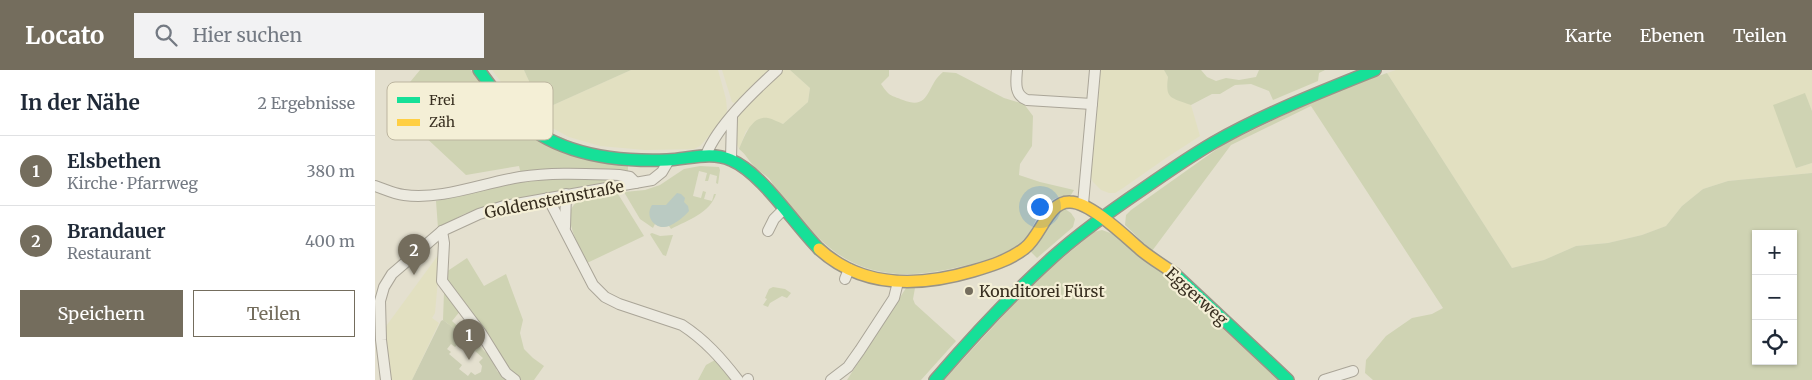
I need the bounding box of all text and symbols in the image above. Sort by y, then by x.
search box [134,13,484,58]
text: Locato [25,20,104,51]
icon: search [152,21,180,49]
text: Hier suchen [192,23,302,47]
text: Karte [1565,24,1612,47]
text: Ebenen [1640,24,1705,47]
text: Teilen [1733,24,1787,47]
legend [387,82,553,140]
text: In der Nähe [20,89,140,116]
text: Frei [429,91,455,109]
text: 2 Ergebnisse [257,93,355,113]
text: Zäh [429,113,455,131]
text: Elsbethen [67,149,161,173]
text: 1 [32,161,40,181]
text: 380 m [307,161,355,181]
text: Kirche · Pfarrweg [67,173,198,193]
street label: Goldensteinstraße [483,176,625,222]
your location [1027,194,1053,220]
text: Brandauer [67,219,166,243]
map controls [1752,230,1797,365]
button: + [1752,230,1797,275]
text: 2 [31,231,41,251]
text: 400 m [305,231,355,251]
pin: 2 [398,234,430,275]
text: Restaurant [67,243,151,263]
street label: Eggerweg [1162,263,1232,329]
button: − [1752,275,1797,320]
place label: Konditorei Fürst [979,281,1105,301]
marker: Konditorei Fürst [963,285,975,297]
button: Speichern [20,290,183,337]
button: Teilen [193,290,355,337]
pin: 1 [453,319,485,360]
button: locate [1752,320,1797,365]

